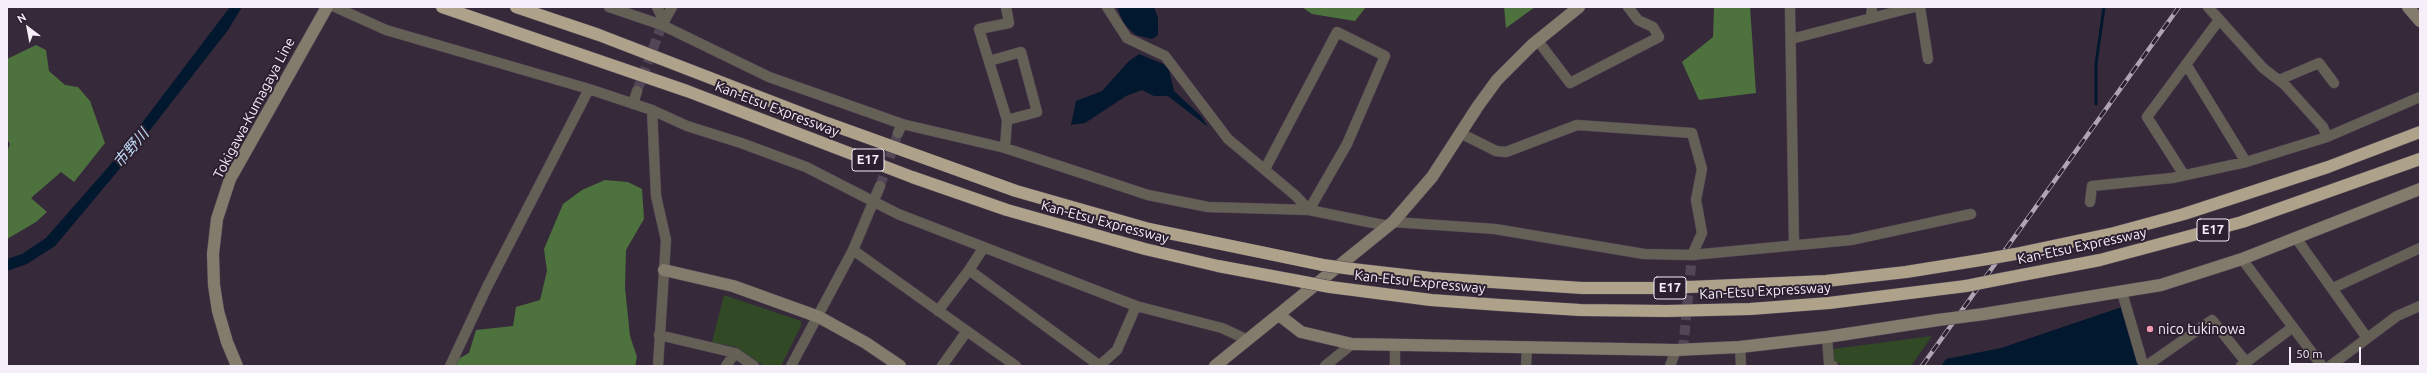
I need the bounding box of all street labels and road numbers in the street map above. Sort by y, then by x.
street label: Tokigawa-Kumagaya Line [210,35,298,181]
street label: Kan-Etsu Expressway [713,78,841,140]
road number: E17 [852,149,884,171]
street label: Kan-Etsu Expressway [1039,197,1171,247]
road number: E17 [2197,219,2229,241]
street label: Kan-Etsu Expressway [2016,224,2148,268]
street label: Kan-Etsu Expressway [1354,267,1486,297]
road number: E17 [1654,277,1686,299]
street label: Kan-Etsu Expressway [1699,279,1831,303]

